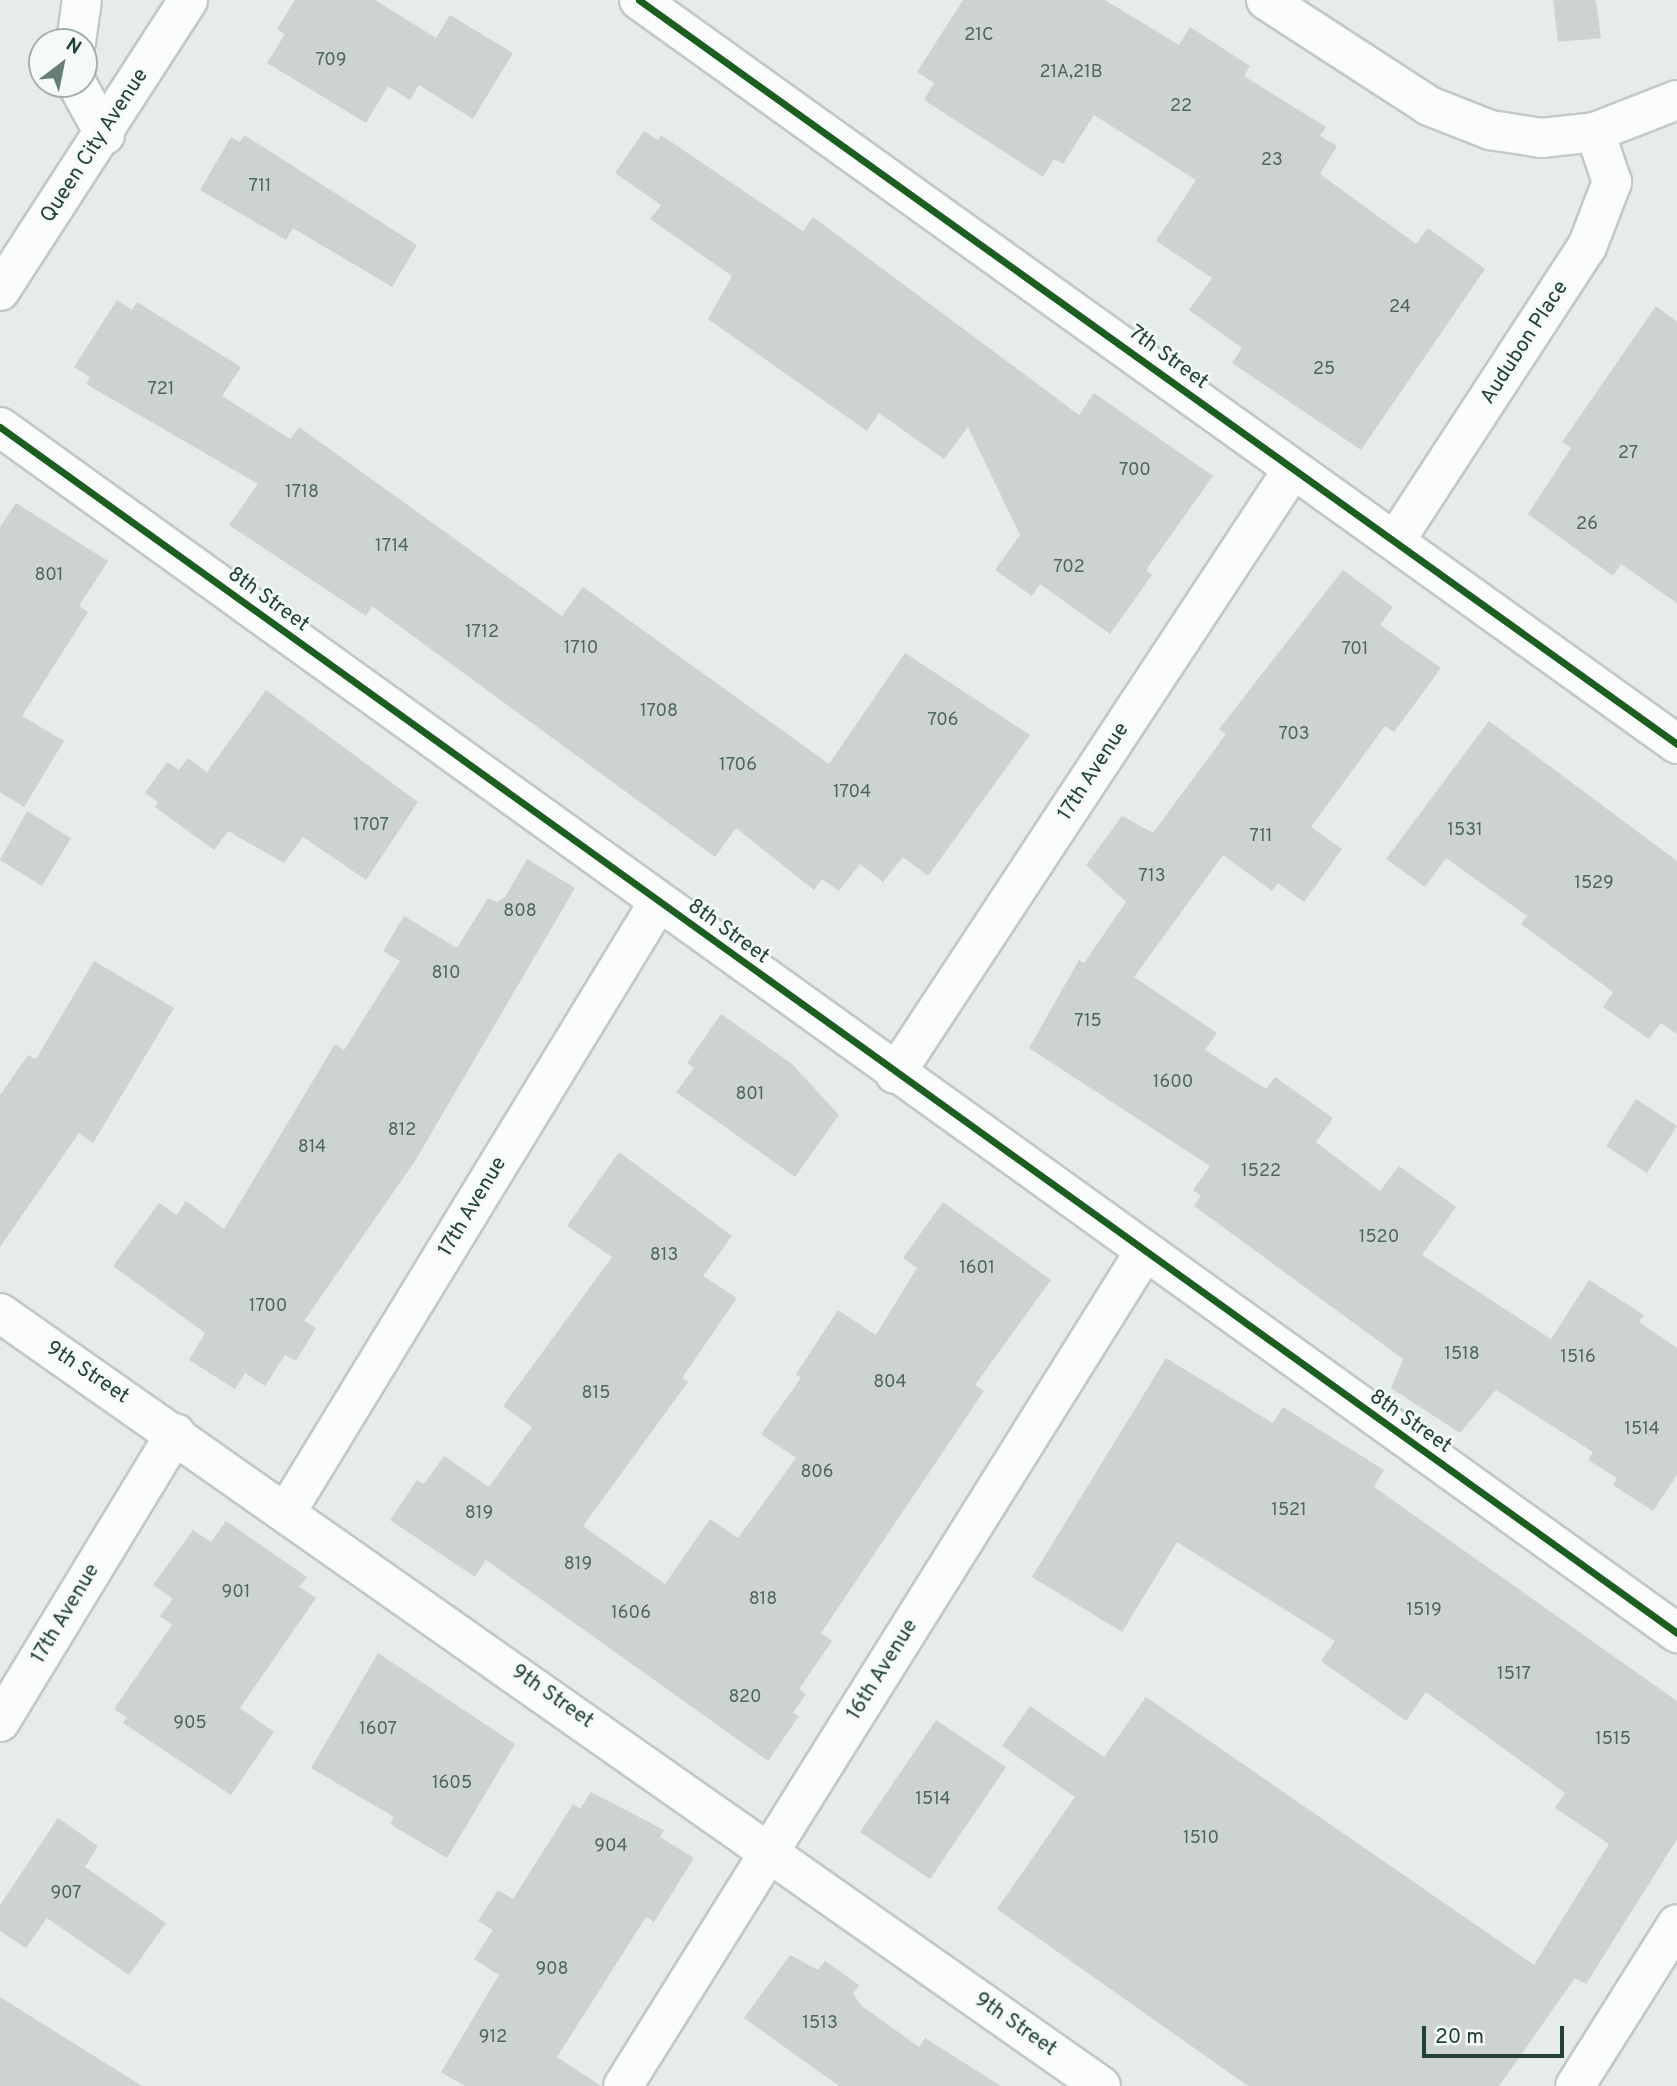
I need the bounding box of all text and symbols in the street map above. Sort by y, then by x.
house number: 21C [964,25,994,47]
north arrow [28,28,98,98]
text: N [61,33,85,61]
house number: 709 [315,50,347,72]
house number: 21A,21B [1040,62,1102,84]
street label: Queen City Avenue [35,64,155,228]
house number: 22 [1170,96,1192,118]
house number: 23 [1261,150,1283,172]
house number: 711 [248,176,272,198]
street label: Audubon Place [1476,277,1574,409]
house number: 24 [1389,297,1411,319]
street label: 7th Street [1123,321,1213,395]
house number: 25 [1313,359,1335,381]
house number: 721 [148,379,174,401]
house number: 27 [1618,443,1638,465]
house number: 700 [1119,460,1151,482]
house number: 1718 [285,482,319,504]
house number: 26 [1576,514,1598,536]
house number: 1714 [375,536,409,558]
house number: 702 [1053,557,1085,579]
street label: 8th Street [222,562,314,638]
house number: 801 [34,565,64,587]
house number: 1712 [465,622,499,644]
house number: 1710 [564,638,598,660]
house number: 701 [1341,639,1369,661]
house number: 1708 [640,701,678,723]
house number: 706 [927,710,959,732]
street label: 17th Avenue [1053,718,1135,826]
house number: 703 [1278,724,1310,746]
house number: 1706 [719,755,757,777]
house number: 1704 [833,782,871,804]
house number: 1707 [353,815,389,837]
house number: 1531 [1447,820,1483,842]
house number: 711 [1249,826,1273,848]
house number: 713 [1138,866,1166,888]
house number: 1529 [1574,873,1614,895]
street label: 8th Street [682,894,774,970]
house number: 808 [503,901,537,923]
house number: 810 [431,963,461,985]
house number: 715 [1074,1011,1102,1033]
house number: 1600 [1153,1072,1193,1094]
house number: 801 [735,1084,765,1106]
house number: 812 [388,1120,416,1142]
house number: 814 [298,1137,326,1159]
street label: 17th Avenue [433,1152,513,1262]
house number: 1522 [1241,1161,1281,1183]
house number: 1520 [1359,1227,1399,1249]
house number: 813 [650,1245,678,1267]
house number: 1601 [959,1258,995,1280]
house number: 1700 [249,1296,287,1318]
street label: 9th Street [41,1336,133,1410]
house number: 1518 [1444,1344,1480,1366]
house number: 1516 [1560,1347,1596,1369]
house number: 804 [873,1372,907,1394]
house number: 815 [582,1383,610,1405]
street label: 8th Street [1364,1385,1456,1459]
house number: 1514 [1624,1419,1660,1441]
house number: 806 [800,1462,834,1484]
house number: 1521 [1271,1500,1307,1522]
house number: 819 [465,1503,493,1525]
house number: 819 [564,1554,592,1576]
street label: 17th Avenue [26,1559,106,1669]
house number: 901 [222,1582,250,1604]
house number: 818 [749,1589,777,1611]
house number: 1519 [1406,1600,1442,1622]
house number: 1606 [611,1603,651,1625]
street label: 16th Avenue [842,1615,924,1725]
street label: 9th Street [506,1660,598,1734]
house number: 1517 [1497,1664,1531,1686]
house number: 820 [728,1687,762,1709]
house number: 905 [173,1713,207,1735]
house number: 1607 [359,1719,397,1741]
house number: 1515 [1595,1729,1631,1751]
house number: 1605 [432,1773,472,1795]
house number: 1514 [915,1789,951,1811]
house number: 1510 [1183,1828,1219,1850]
house number: 904 [594,1836,628,1858]
house number: 907 [50,1883,82,1905]
house number: 908 [535,1959,569,1981]
street label: 9th Street [969,1988,1061,2062]
scale bar [1425,2012,1567,2056]
house number: 1513 [802,2013,838,2035]
text: 20 m [1435,2024,1484,2051]
house number: 912 [479,2027,507,2049]

